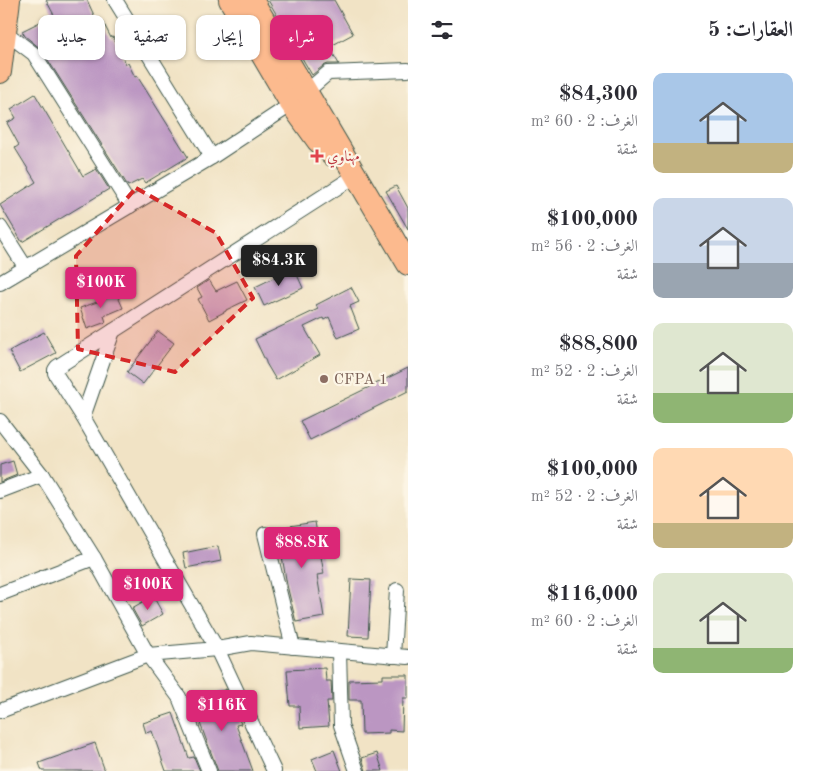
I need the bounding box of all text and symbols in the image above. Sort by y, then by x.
chip: جديد [38,15,105,60]
chip: تصفية [115,15,186,60]
chip: إيجار [196,15,260,60]
chip: شراء [270,15,333,60]
icon: filters [428,16,456,44]
text: العقارات: 5 [708,20,793,41]
text: $84,300 [559,84,638,105]
icon: home [693,93,753,153]
text: الغرف: 2 · 60 m² [531,114,638,130]
text: شقة [617,142,638,158]
marker: مهناوي [311,150,323,162]
place label: مهناوي [327,150,360,168]
text: $100,000 [547,209,638,230]
icon: home [693,218,753,278]
text: الغرف: 2 · 56 m² [531,239,638,255]
pin: $84.3K [238,244,320,287]
text: $84.3K [252,253,306,269]
pin: $100K [66,266,136,309]
text: شقة [617,267,638,283]
text: $100K [76,275,126,291]
text: $88,800 [559,334,638,355]
icon: home [693,343,753,403]
text: الغرف: 2 · 52 m² [531,364,638,380]
marker: CFPA 1 [318,373,330,385]
place label: CFPA 1 [334,373,388,388]
text: شقة [617,392,638,408]
text: $100,000 [547,459,638,480]
icon: home [693,468,753,528]
text: الغرف: 2 · 52 m² [531,489,638,505]
text: شقة [617,517,638,533]
pin: $88.8K [261,526,343,569]
text: $88.8K [275,535,329,551]
pin: $100K [113,568,183,611]
text: $100K [123,577,173,593]
text: $116,000 [547,584,638,605]
icon: home [693,593,753,653]
text: الغرف: 2 · 60 m² [531,614,638,630]
text: شقة [617,642,638,658]
pin: $116K [187,690,257,732]
text: $116K [197,698,247,714]

